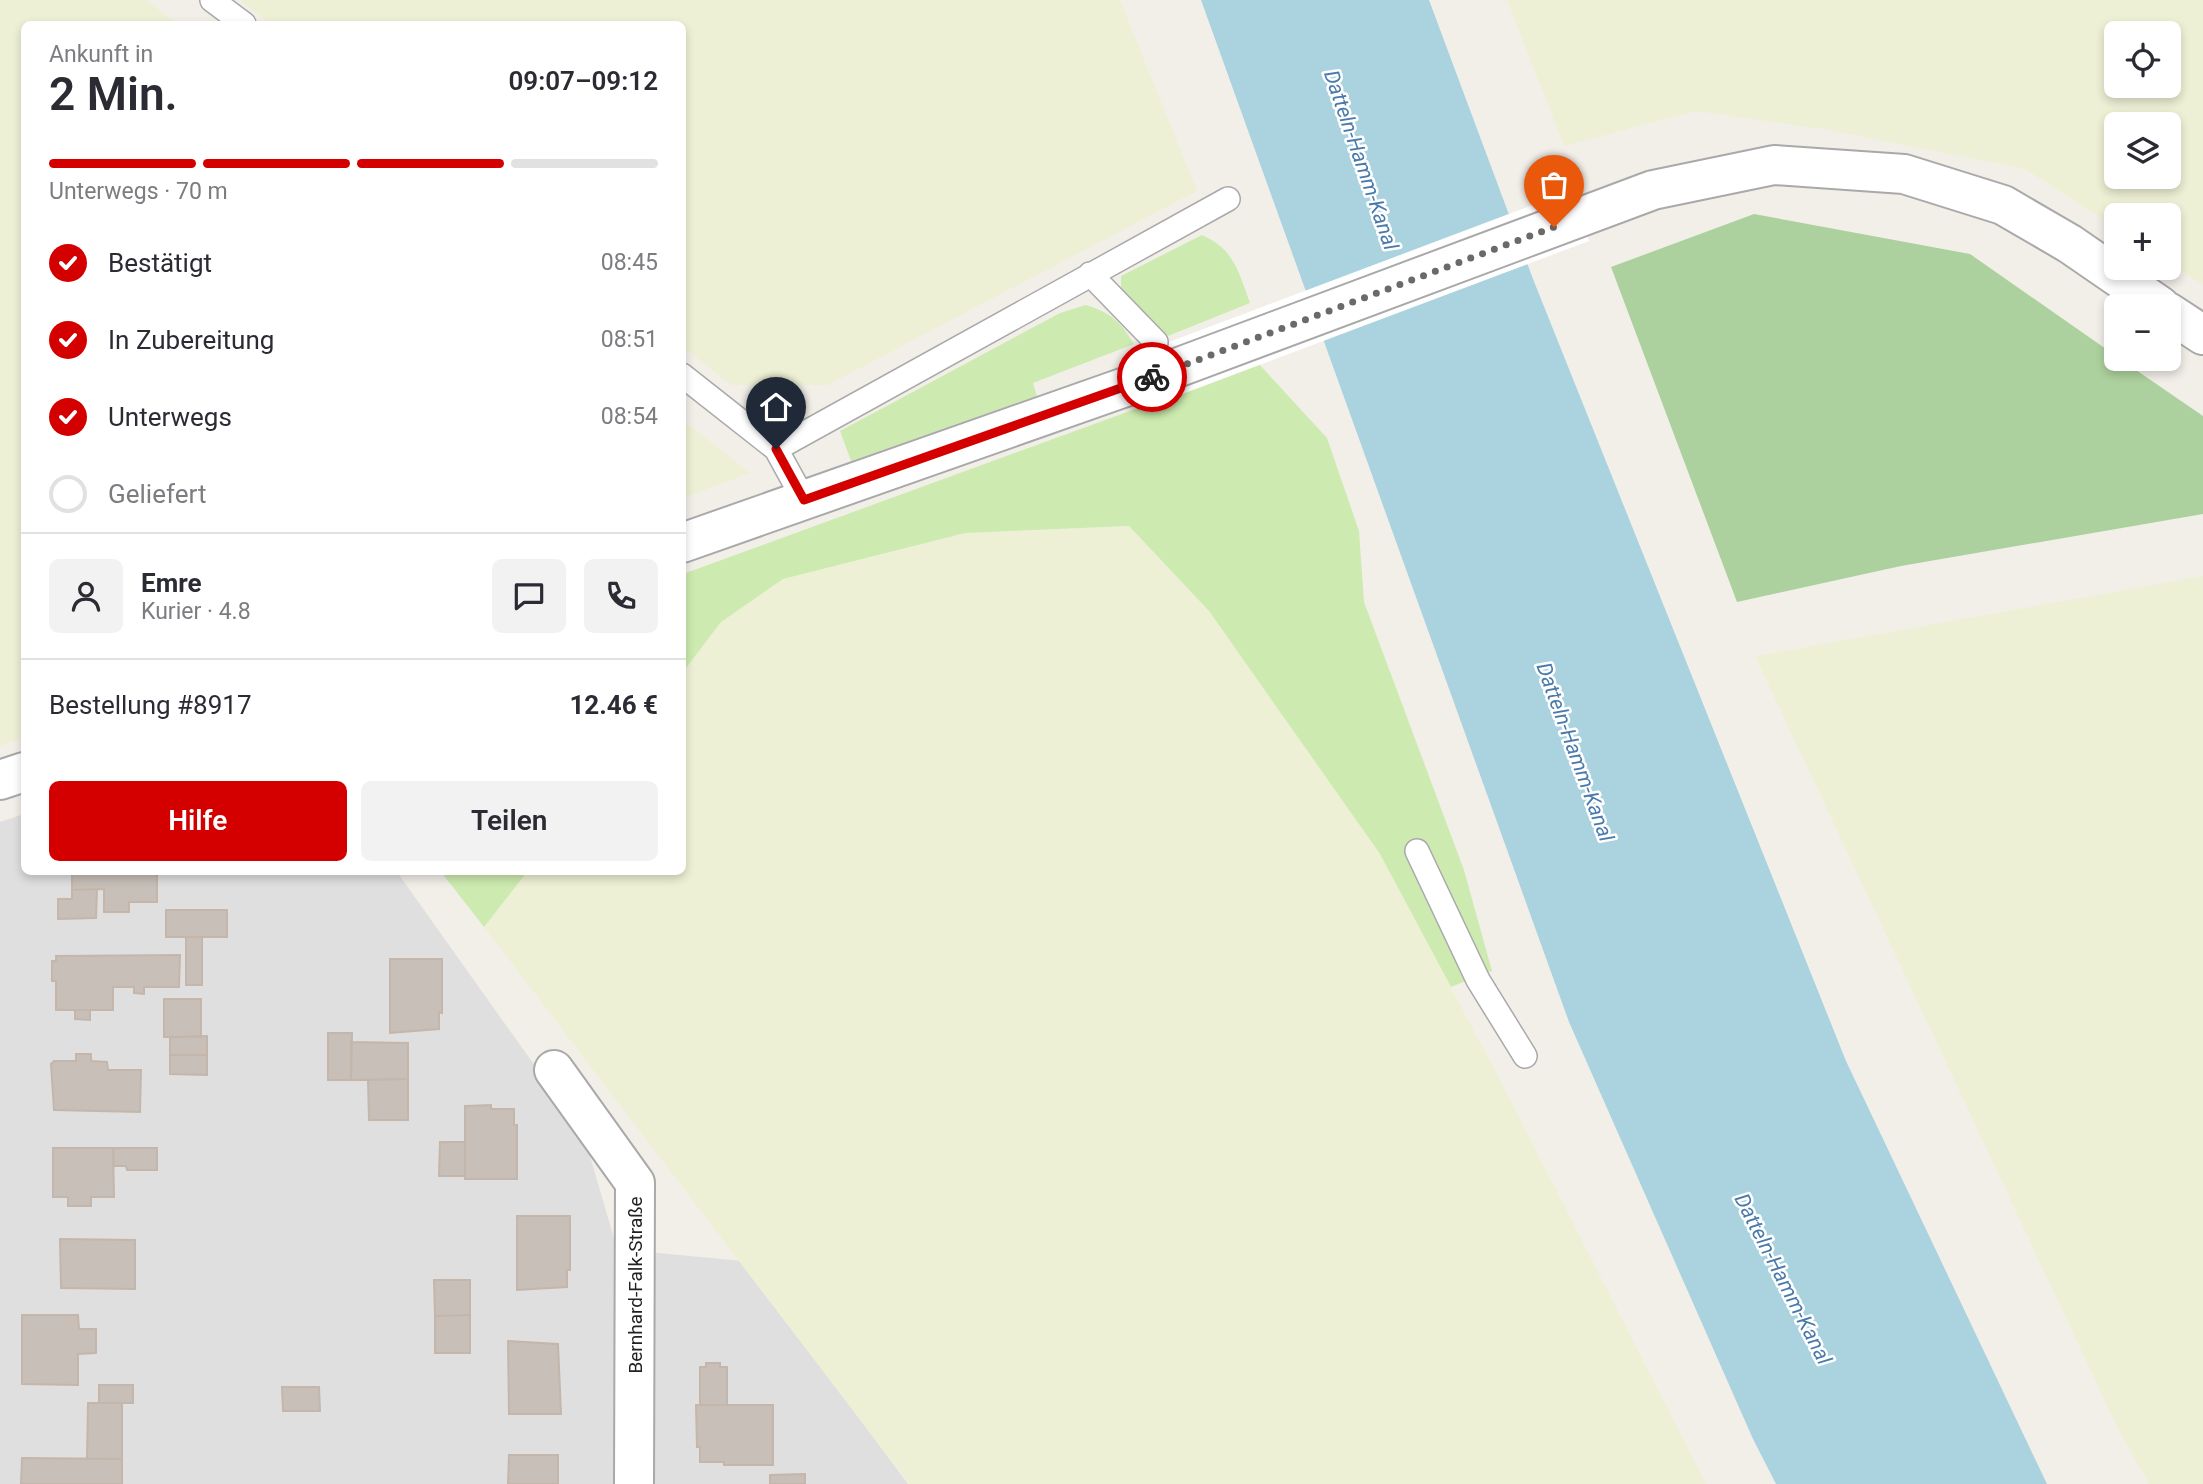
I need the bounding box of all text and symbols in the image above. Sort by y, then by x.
map controls [2104,21,2181,371]
button: locate [2104,21,2181,98]
text: Ankunft in [49,41,153,68]
text: 09:07–09:12 [508,66,658,96]
text: 2 Min. [49,67,178,121]
water label: Datteln-Hamm-Kanal [1319,67,1403,254]
button: layers [2104,112,2181,189]
pin [1524,155,1584,227]
icon: bag [1535,166,1573,204]
text: Unterwegs · 70 m [49,178,228,205]
button: + [2104,203,2181,280]
icon: check [49,244,87,282]
text: Bestätigt [108,248,212,278]
text: 08:45 [601,249,658,276]
button: − [2104,294,2181,371]
icon: check [49,321,87,359]
text: In Zubereitung [108,325,274,355]
text: 08:51 [601,326,658,353]
courier [1117,342,1187,412]
icon: bike [1133,358,1171,396]
pin [746,377,806,449]
icon: home [757,388,795,426]
icon: check [49,398,87,436]
text: Unterwegs [108,402,232,432]
text: 08:54 [601,403,658,430]
text: Geliefert [108,479,206,509]
button: person [49,559,123,633]
button: chat [492,559,566,633]
button: phone [584,559,658,633]
text: Emre [141,568,201,598]
text: Kurier · 4.8 [141,598,251,625]
water label: Datteln-Hamm-Kanal [1531,659,1619,846]
text: Bestellung #8917 [49,690,252,720]
text: 12.46 € [569,690,658,720]
button: Hilfe [49,781,347,861]
button: Teilen [361,781,658,861]
water label: Datteln-Hamm-Kanal [1730,1190,1837,1369]
street label: Bernhard-Falk-Straße [624,1196,647,1374]

